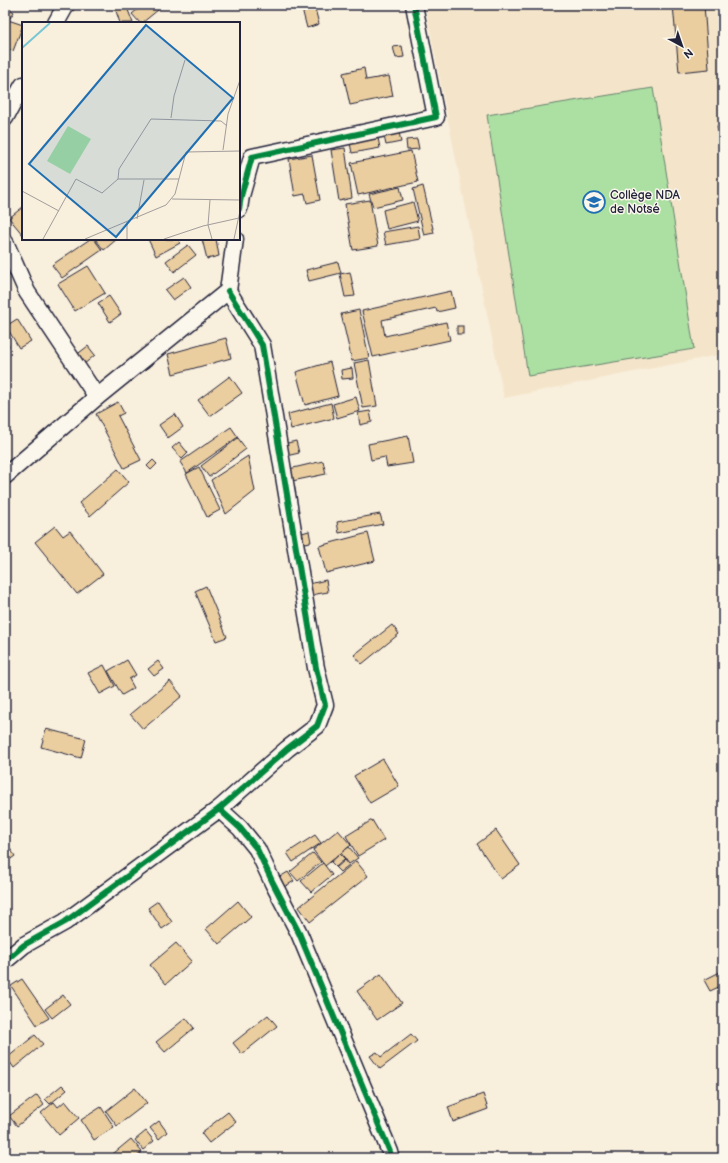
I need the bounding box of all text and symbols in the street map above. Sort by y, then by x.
inset map [22,22,240,240]
north arrow [662,26,702,66]
text: N [681,46,695,61]
place label: Collège NDA de Notsé [610,188,681,217]
school or university icon: Collège NDA de Notsé [581,189,607,215]

